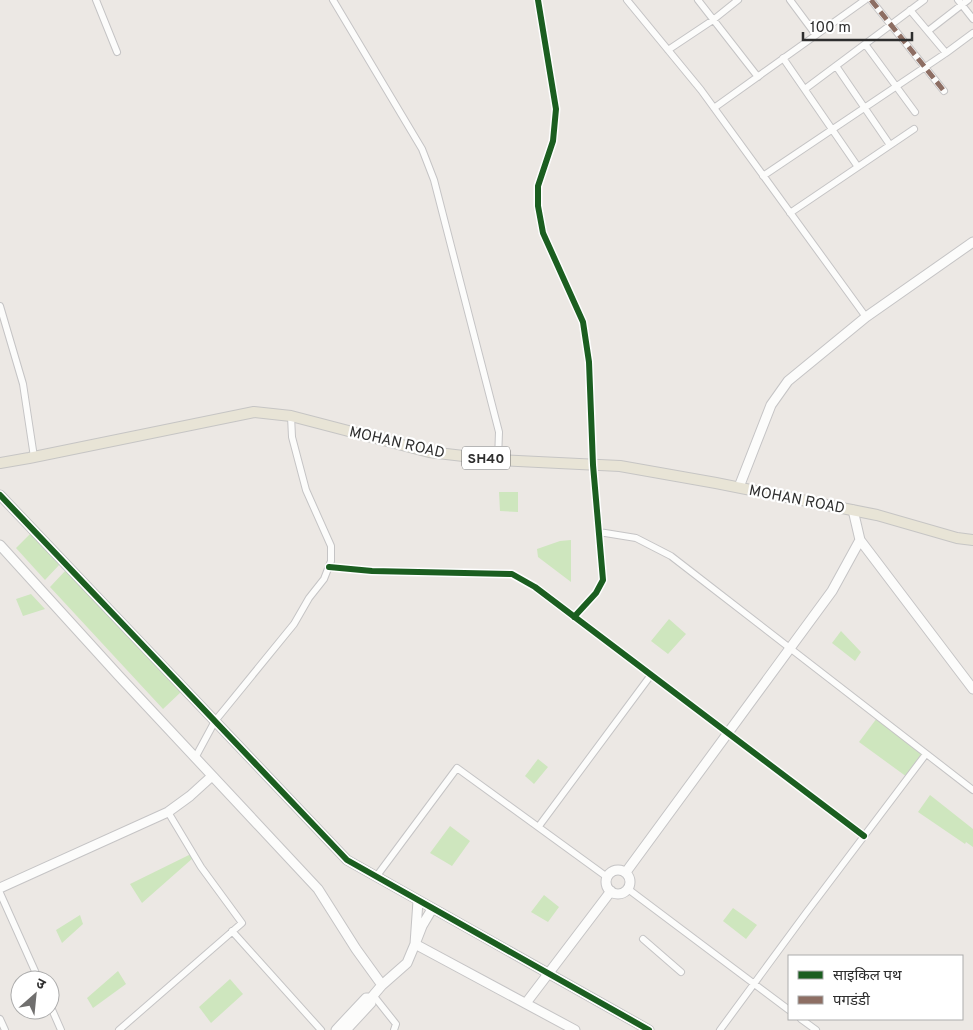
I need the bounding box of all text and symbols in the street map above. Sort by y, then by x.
scale bar [803,10,912,42]
text: 100 m [810,19,851,38]
street label: MOHAN ROAD [347,423,446,464]
road number: SH40 [462,446,510,469]
street label: MOHAN ROAD [747,482,846,519]
legend [788,955,963,1020]
text: साइकिल पथ [833,967,902,986]
north arrow [10,970,60,1020]
text: उ [33,975,48,995]
text: पगडंडी [833,992,871,1011]

